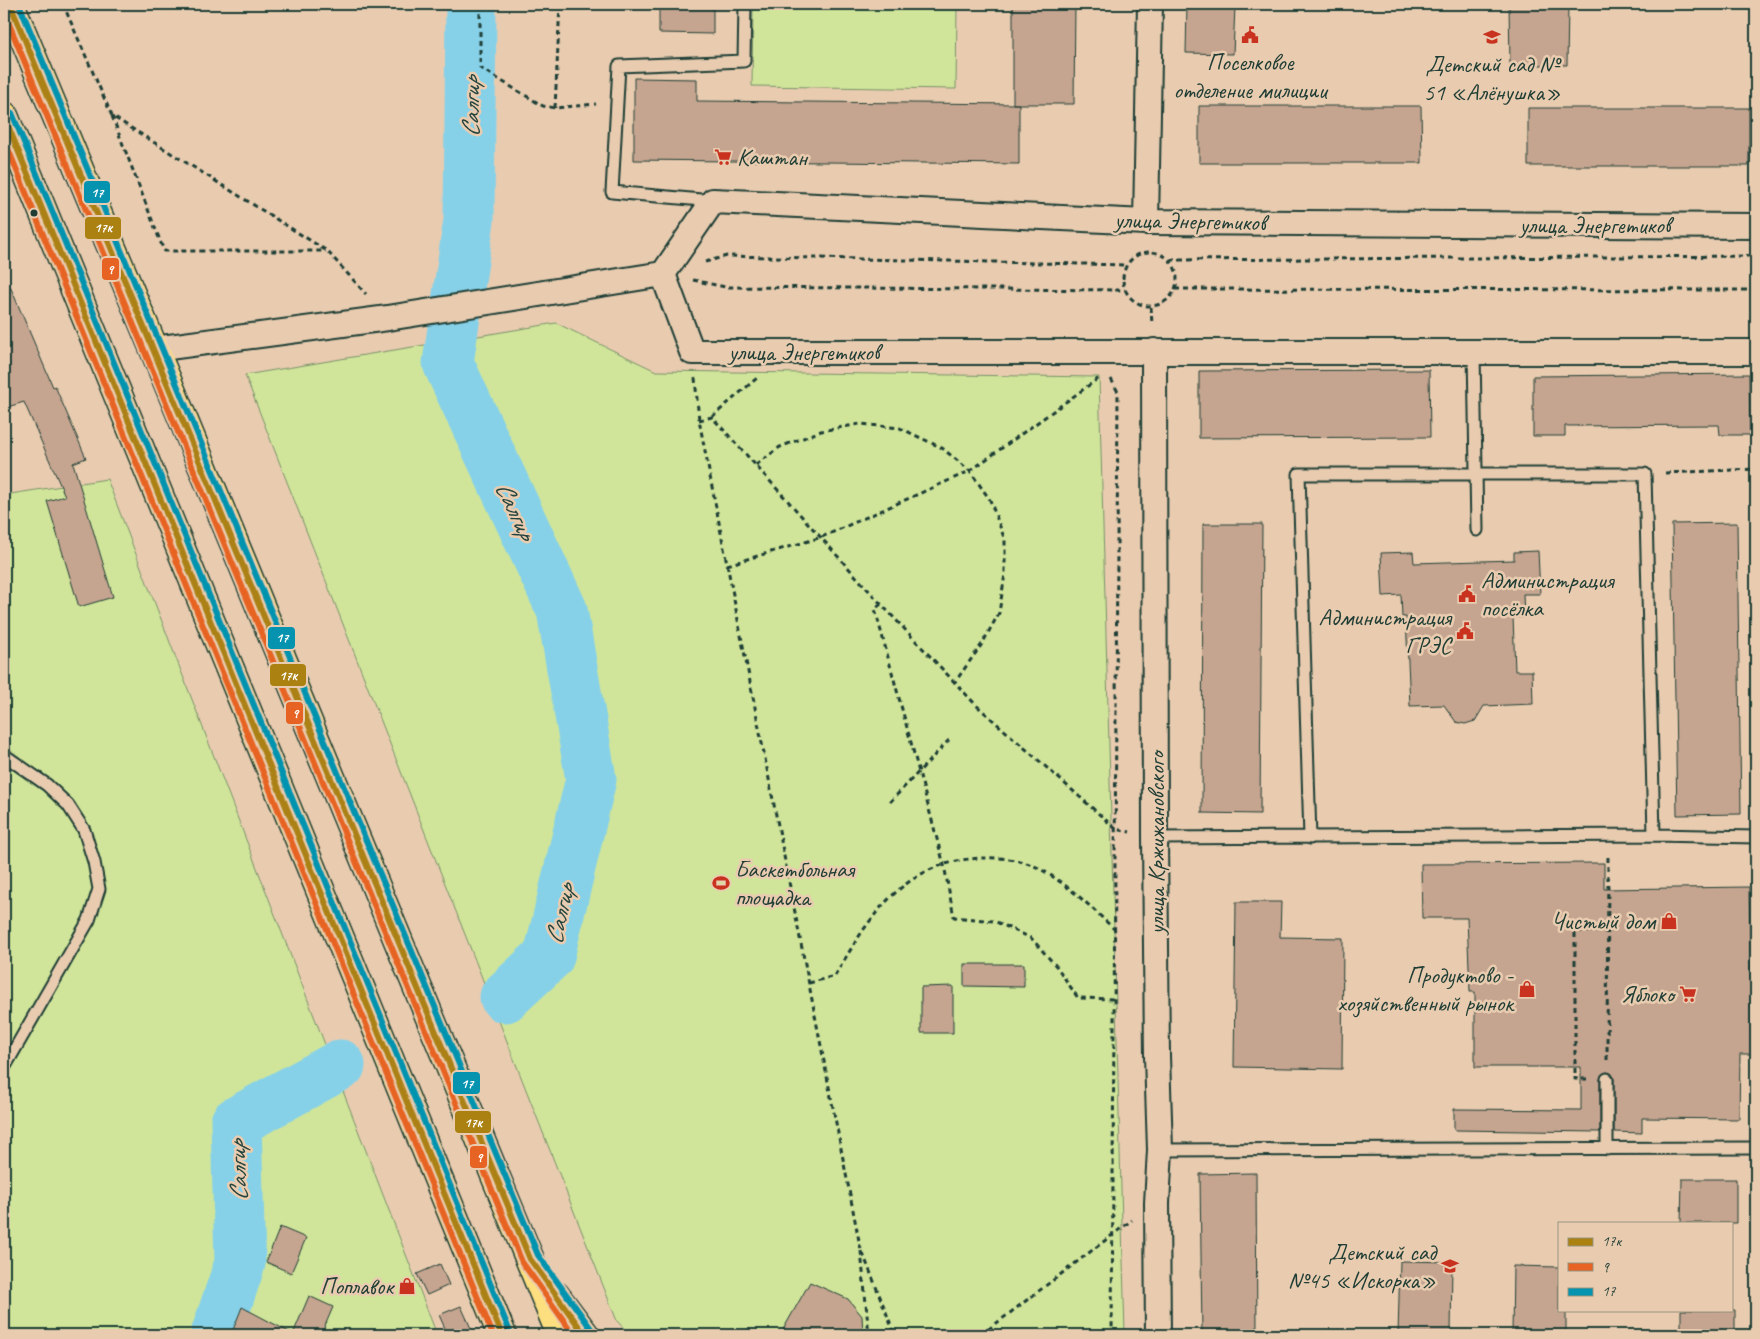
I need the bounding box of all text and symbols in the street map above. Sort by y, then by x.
public building icon: Поселковое отделение милиции [1240,25,1260,45]
school or university icon: Детский сад № 51 «Алёнушка» [1482,27,1502,47]
place label: Поселковое отделение милиции [1174,47,1329,105]
place label: Детский сад № 51 «Алёнушка» [1423,49,1562,107]
water label: Салгир [454,73,488,137]
place label: Каштан [737,142,809,172]
supermarket icon: Каштан [713,147,733,167]
line badge: 17 [83,180,111,204]
text: 17 [91,184,105,201]
street label: улица Энергетиков [1112,205,1270,237]
unlabelled marker [29,208,39,218]
street label: улица Энергетиков [1517,210,1675,240]
line badge: 17к [84,216,122,240]
text: 17к [94,219,113,236]
line badge: 9 [101,257,120,281]
text: 9 [107,261,115,278]
street label: улица Энергетиков [726,337,884,367]
water label: Салгир [488,476,544,548]
place label: Администрация посёлка [1481,565,1615,623]
public building icon: Администрация посёлка [1457,584,1477,604]
place label: Администрация ГРЭС [1319,602,1453,660]
public building icon: Администрация ГРЭС [1455,621,1475,641]
line badge: 17 [267,626,296,650]
text: 17 [276,629,290,646]
line badge: 17к [269,663,307,687]
text: 17к [279,667,298,684]
line badge: 9 [285,701,304,725]
text: 9 [292,705,300,722]
street label: улица Кржижановского [1141,749,1171,937]
place label: Баскетбольная площадка [735,854,856,912]
sports icon: Баскетбольная площадка [711,873,731,893]
water label: Салгир [538,878,583,947]
place label: Чистый дом [1551,906,1657,936]
shop icon: Чистый дом [1659,911,1679,931]
place label: Продуктово - хозяйственный рынок [1337,960,1515,1018]
shop icon: Продуктово - хозяйственный рынок [1517,979,1537,999]
place label: Яблоко [1621,979,1677,1009]
supermarket icon: Яблоко [1678,984,1698,1004]
line badge: 17 [452,1071,481,1095]
text: 17 [461,1075,475,1092]
line badge: 17к [454,1110,492,1134]
text: 17к [464,1114,483,1131]
water label: Салгир [221,1137,255,1202]
line badge: 9 [469,1145,488,1169]
text: 9 [476,1149,484,1166]
legend [1558,1222,1732,1312]
text: 17к [1602,1232,1623,1251]
place label: Детский сад №45 «Искорка» [1288,1237,1438,1295]
school or university icon: Детский сад №45 «Искорка» [1440,1256,1460,1276]
text: 9 [1602,1258,1610,1277]
place label: Поплавок [320,1271,395,1301]
shop icon: Поплавок [397,1276,417,1296]
text: 17 [1602,1282,1617,1301]

